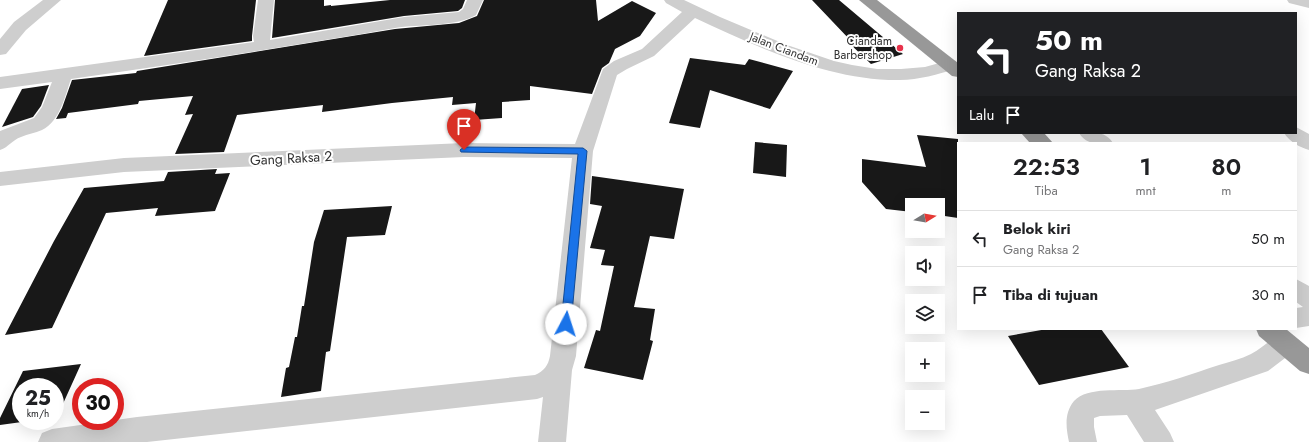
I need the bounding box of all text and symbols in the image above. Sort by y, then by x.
text: 50 m [1035,20,1103,61]
street label: Jalan Ciandam [745,27,821,70]
icon: left [969,28,1021,80]
place label: Ciandam Barbershop [834,32,892,64]
marker: Ciandam Barbershop [895,43,905,53]
text: Gang Raksa 2 [1035,58,1141,84]
text: Lalu [969,104,994,126]
icon: arrive [1002,104,1024,126]
pin [447,109,481,150]
icon: arrive [453,115,475,137]
street label: Gang Raksa 2 [249,146,333,170]
text: 22:53 [1013,149,1080,184]
text: 1 [1140,149,1151,184]
text: 80 [1211,149,1241,184]
text: Tiba [1035,181,1058,200]
text: mnt [1135,181,1156,200]
text: m [1221,181,1231,200]
north arrow [905,198,945,238]
map controls [905,198,945,430]
text: Belok kiri [1003,218,1071,240]
icon: left [969,228,991,250]
text: 50 m [1251,228,1285,250]
text: Gang Raksa 2 [1003,240,1080,259]
button: sound [905,246,945,286]
icon: arrive [969,284,991,306]
text: Tiba di tujuan [1003,284,1098,306]
text: 30 m [1252,284,1285,306]
button: layers [905,294,945,334]
position arrow [545,303,587,345]
button: + [905,342,945,382]
speed limit sign: 30 [72,378,124,430]
text: 25 [25,384,51,413]
button: − [905,390,945,430]
text: km/h [27,406,49,421]

